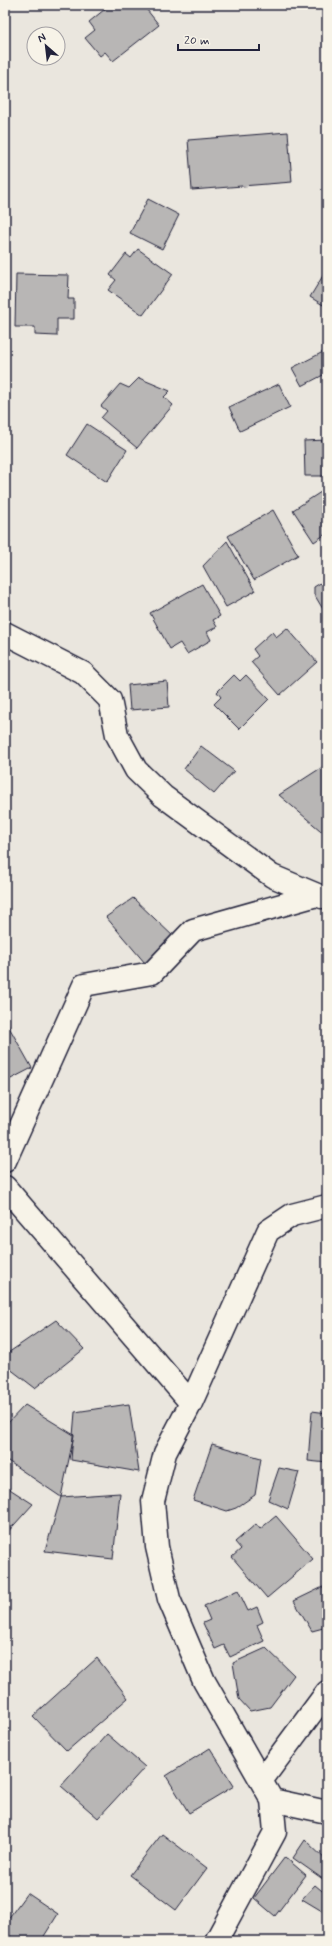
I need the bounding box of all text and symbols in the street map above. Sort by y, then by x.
north arrow [26,26,66,66]
scale bar [178,26,259,52]
text: N [35,30,48,46]
text: 20 m [184,33,210,49]

